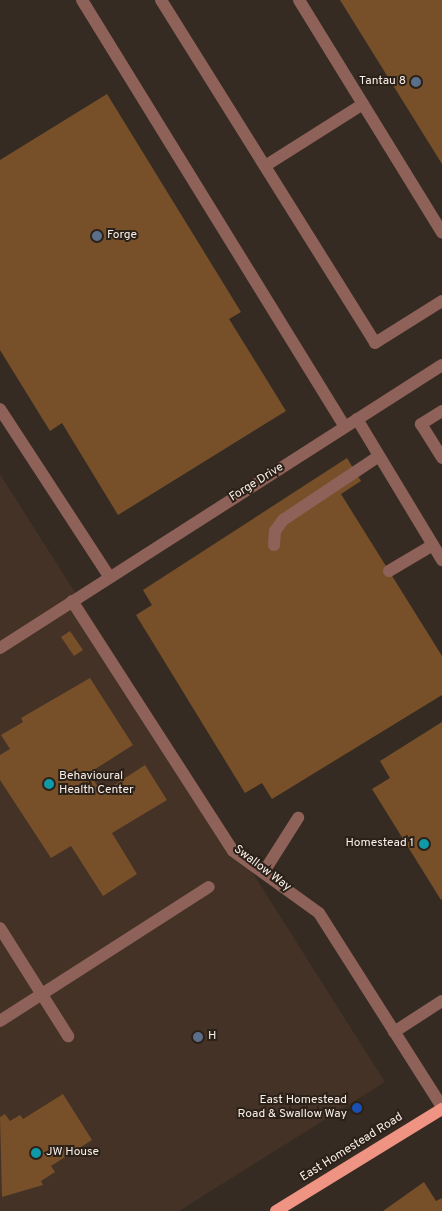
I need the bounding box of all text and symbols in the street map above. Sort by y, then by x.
place label: Tantau 8 [359,75,406,89]
marker: Tantau 8 [410,76,422,88]
place label: Forge [107,229,137,243]
marker: Forge [91,230,103,242]
street label: Forge Drive [227,461,287,505]
place label: Behavioural Health Center [59,770,134,798]
marker: Behavioural Health Center [43,778,55,790]
place label: Homestead 1 [345,837,414,851]
marker: Homestead 1 [418,838,430,850]
street label: Swallow Way [230,843,294,895]
place label: H [208,1030,216,1044]
marker: H [192,1031,204,1043]
place label: East Homestead Road & Swallow Way [237,1094,347,1122]
marker: East Homestead Road & Swallow Way [351,1102,363,1114]
street label: East Homestead Road [298,1111,406,1185]
place label: JW House [46,1146,99,1160]
marker: JW House [30,1147,42,1159]

